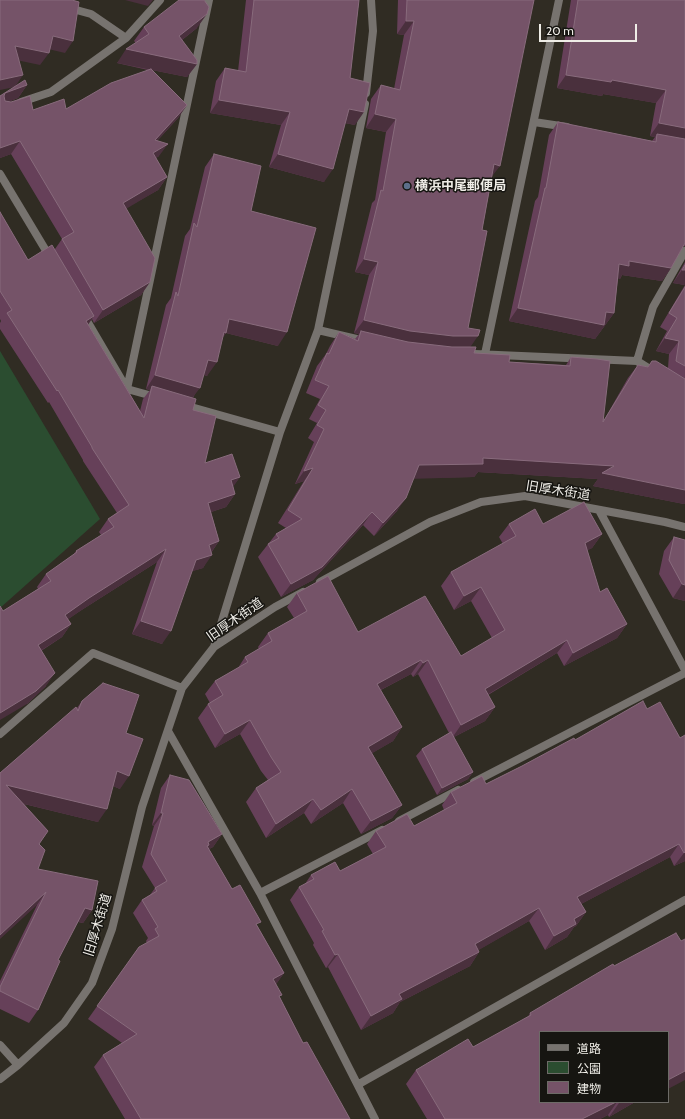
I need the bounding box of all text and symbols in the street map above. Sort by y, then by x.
scale bar [541,16,639,42]
text: 20 m [546,23,574,38]
place label: 横浜中尾郵便局 [415,178,506,194]
marker: 横浜中尾郵便局 [402,181,412,191]
street label: 旧厚木街道 [525,478,591,504]
street label: 旧厚木街道 [204,595,266,645]
street label: 旧厚木街道 [81,892,115,958]
legend [539,1031,669,1103]
text: 道路 [577,1041,601,1056]
text: 公園 [577,1061,601,1076]
text: 建物 [577,1081,601,1096]

